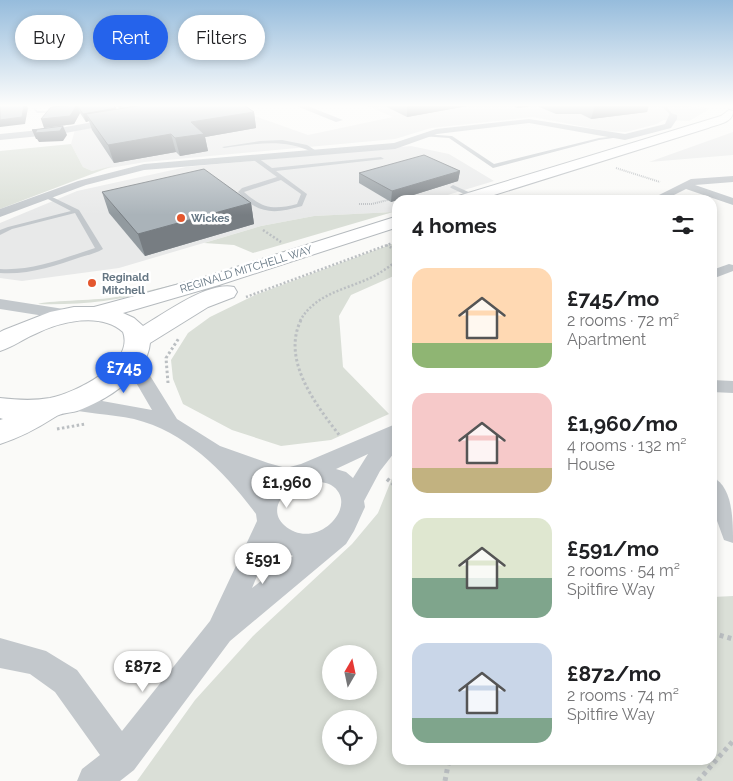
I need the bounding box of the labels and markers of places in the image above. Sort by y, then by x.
marker: Wickes [175,212,187,224]
place label: Wickes [191,212,230,225]
place label: Reginald Mitchell [102,271,149,297]
marker: Reginald Mitchell [86,277,98,289]
pin: £745 [94,352,154,394]
pin: £1,960 [246,466,328,509]
pin: £591 [233,542,293,585]
pin: £872 [113,650,173,693]

